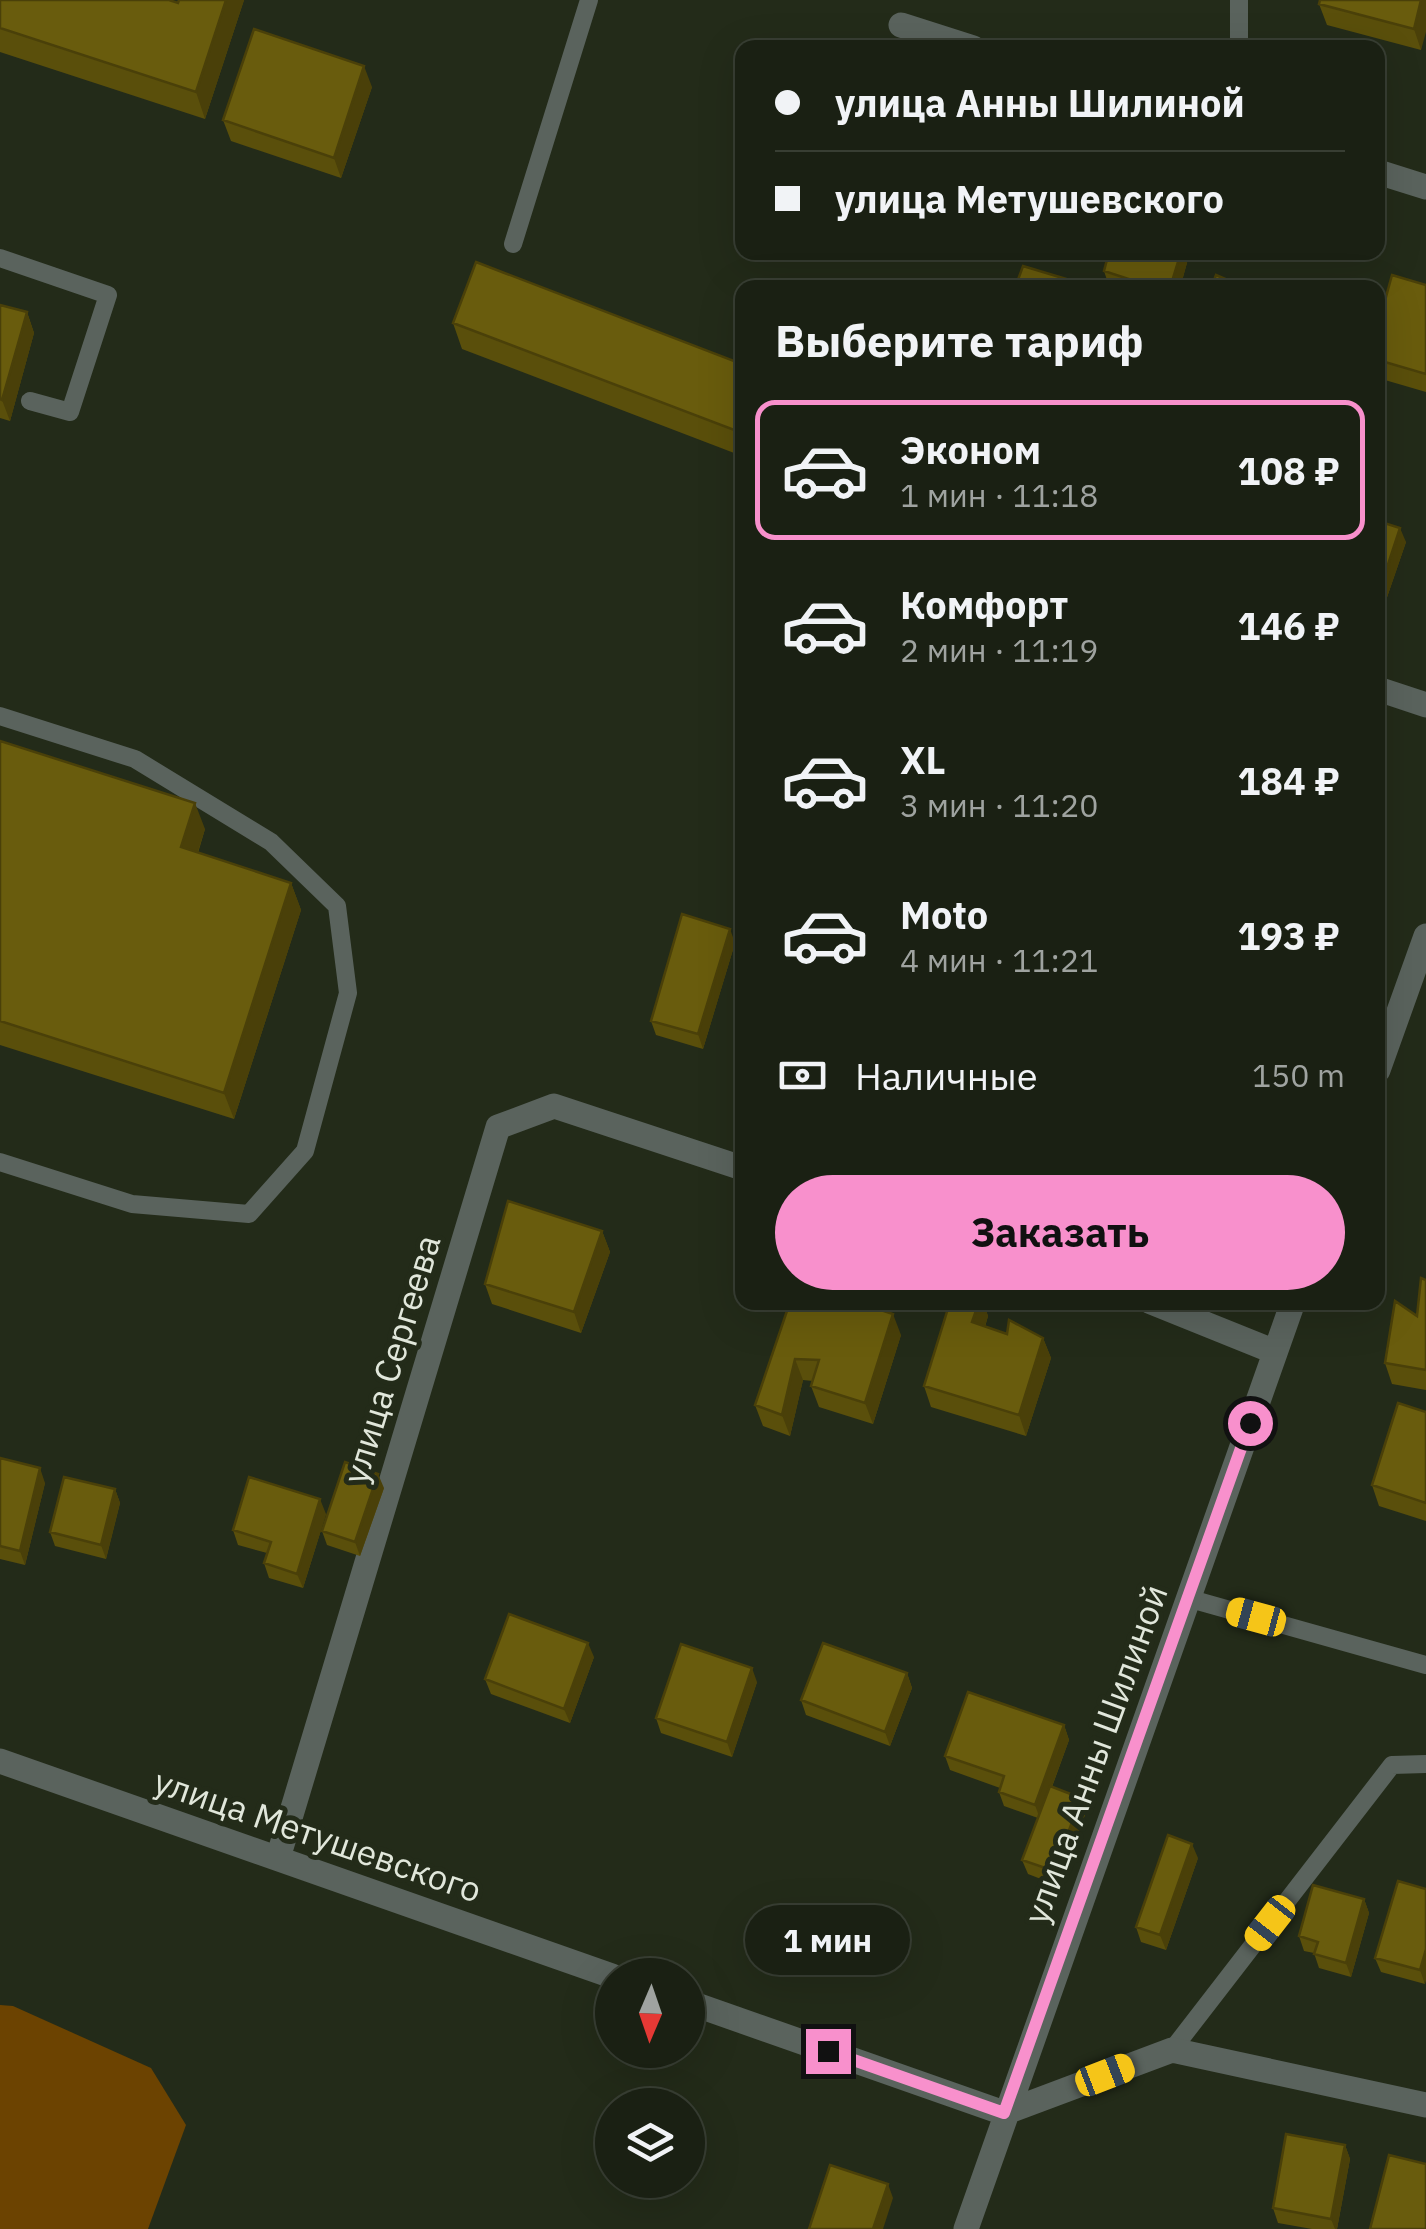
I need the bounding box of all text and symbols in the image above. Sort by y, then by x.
text: улица Анны Шилиной [835,78,1245,127]
text: улица Метушевского [835,174,1224,223]
text: Выберите тариф [775,311,1144,369]
icon: car [780,425,870,515]
text: Эконом [900,425,1041,474]
text: 108 ₽ [1238,446,1340,495]
text: 1 мин · 11:18 [900,474,1098,516]
icon: car [780,580,870,670]
text: Комфорт [900,580,1068,629]
text: 146 ₽ [1238,601,1340,650]
text: 2 мин · 11:19 [900,629,1098,671]
icon: car [780,735,870,825]
text: XL [900,735,946,784]
text: 184 ₽ [1238,756,1340,805]
text: 3 мин · 11:20 [900,784,1098,826]
icon: car [780,890,870,980]
text: Moto [900,890,988,939]
text: 193 ₽ [1238,911,1340,960]
text: 4 мин · 11:21 [900,939,1098,981]
icon: cash [775,1048,830,1103]
text: Наличные [855,1051,1038,1100]
text: 150 m [1252,1054,1345,1096]
button: Заказать [775,1175,1345,1290]
street label: улица Сергеева [331,1229,451,1489]
route start [1228,1401,1273,1446]
street label: улица Анны Шилиной [1012,1578,1178,1930]
car [1223,1595,1289,1639]
street label: улица Метушевского [148,1757,488,1913]
car [1240,1890,1300,1956]
callout: 1 мин [746,1906,910,1976]
text: 1 мин [783,1919,872,1961]
north arrow [595,1958,705,2068]
map controls [595,1958,705,2198]
route end [806,2029,851,2074]
car [1072,2050,1138,2100]
button: layers [595,2088,705,2198]

